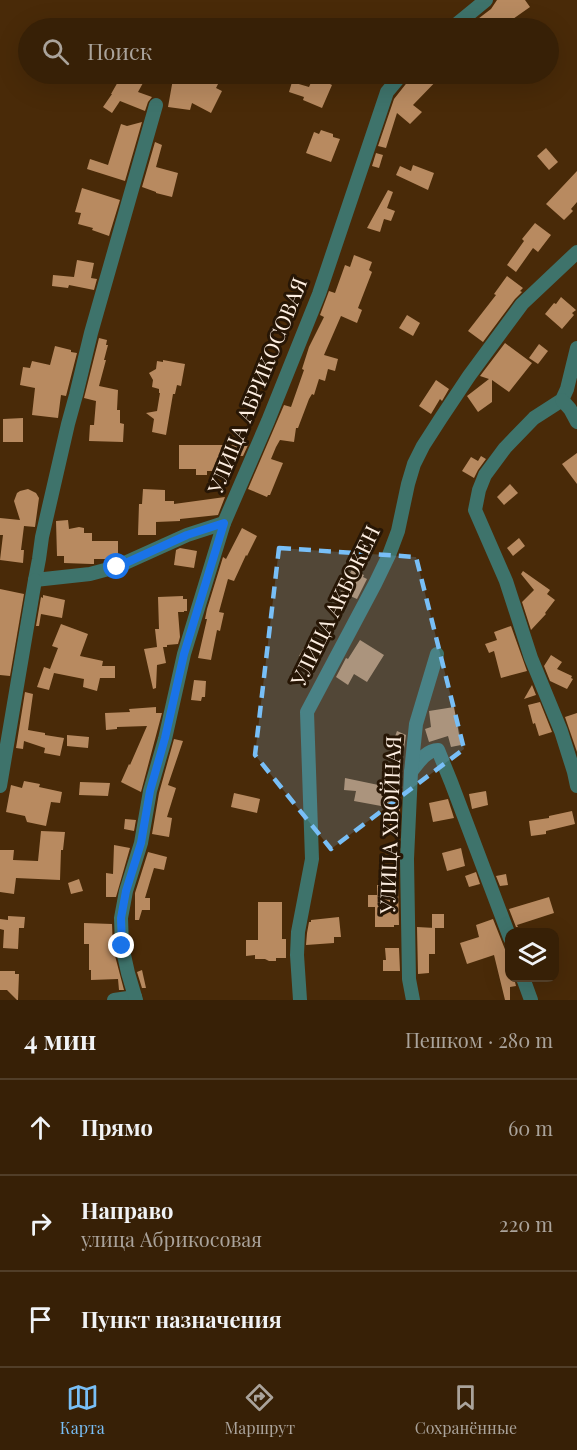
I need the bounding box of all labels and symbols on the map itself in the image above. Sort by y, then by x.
street label: УЛИЦА АБРИКОСОВАЯ [200,273,312,498]
street label: УЛИЦА АКБОКЕН [283,520,385,691]
route start [103,553,129,579]
street label: УЛИЦА ХВОЙНАЯ [372,735,406,916]
route end [108,932,134,958]

